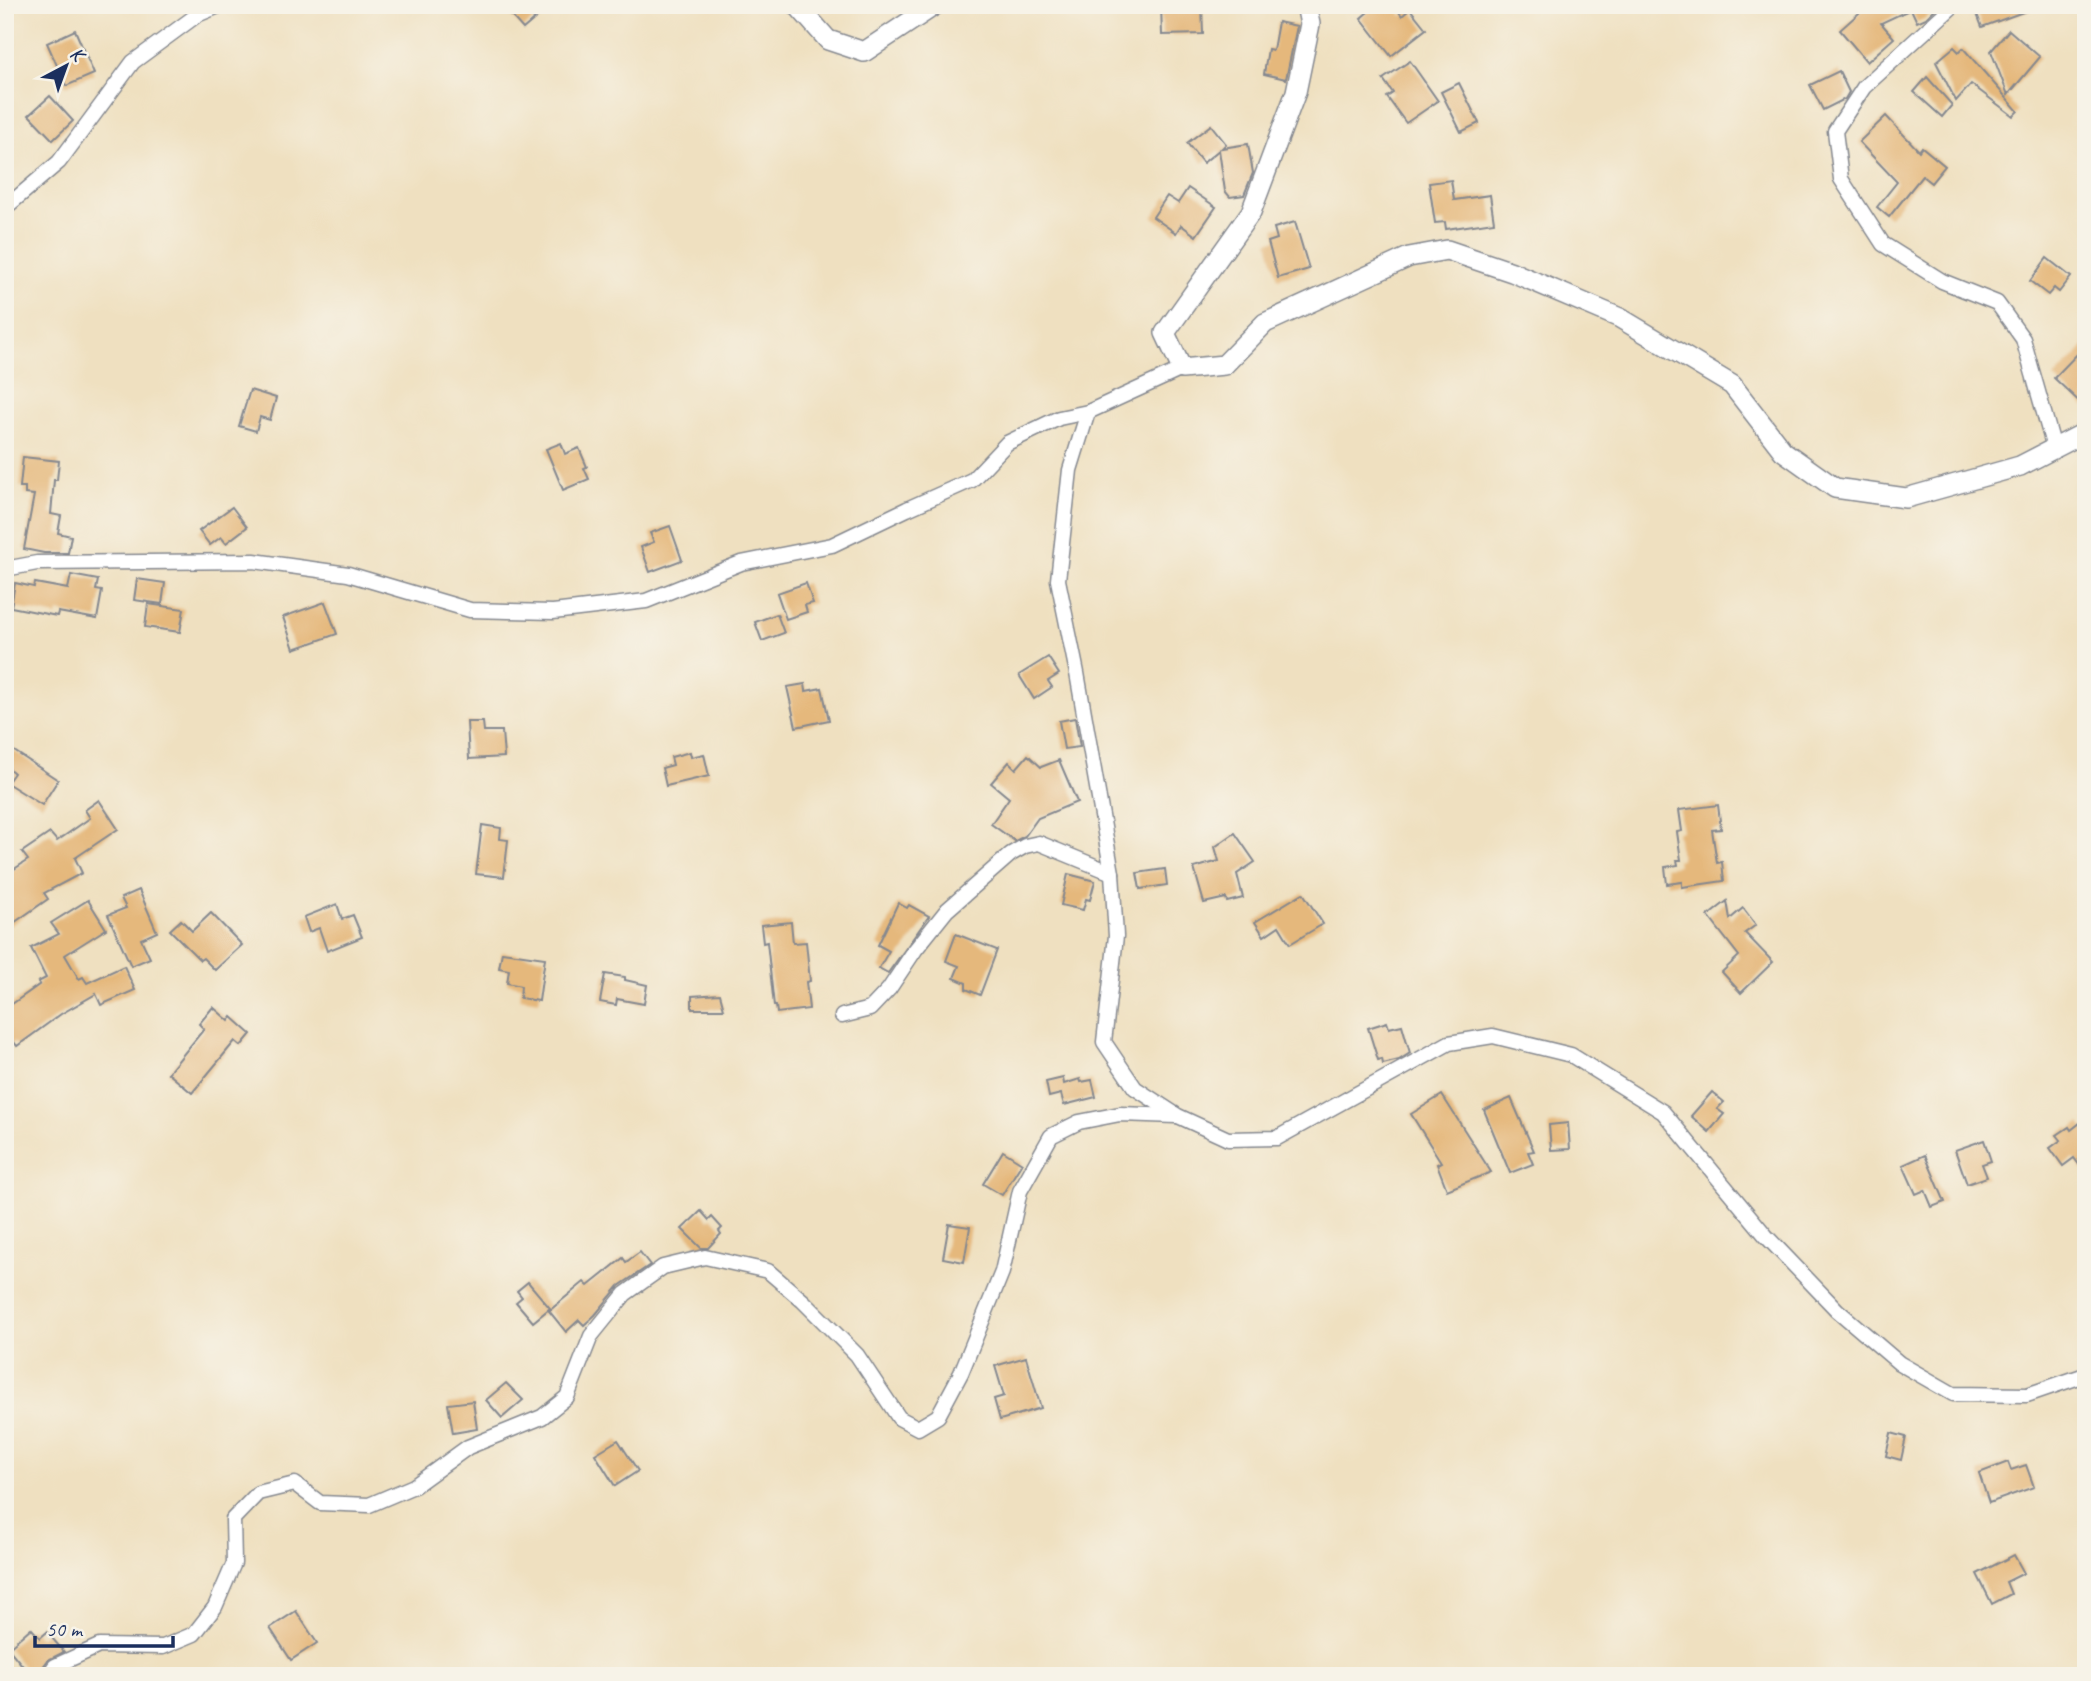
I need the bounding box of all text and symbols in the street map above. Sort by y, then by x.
north arrow [32,32,102,102]
text: K [65,42,91,69]
scale bar [35,1604,173,1648]
text: 50 m [46,1616,84,1642]

